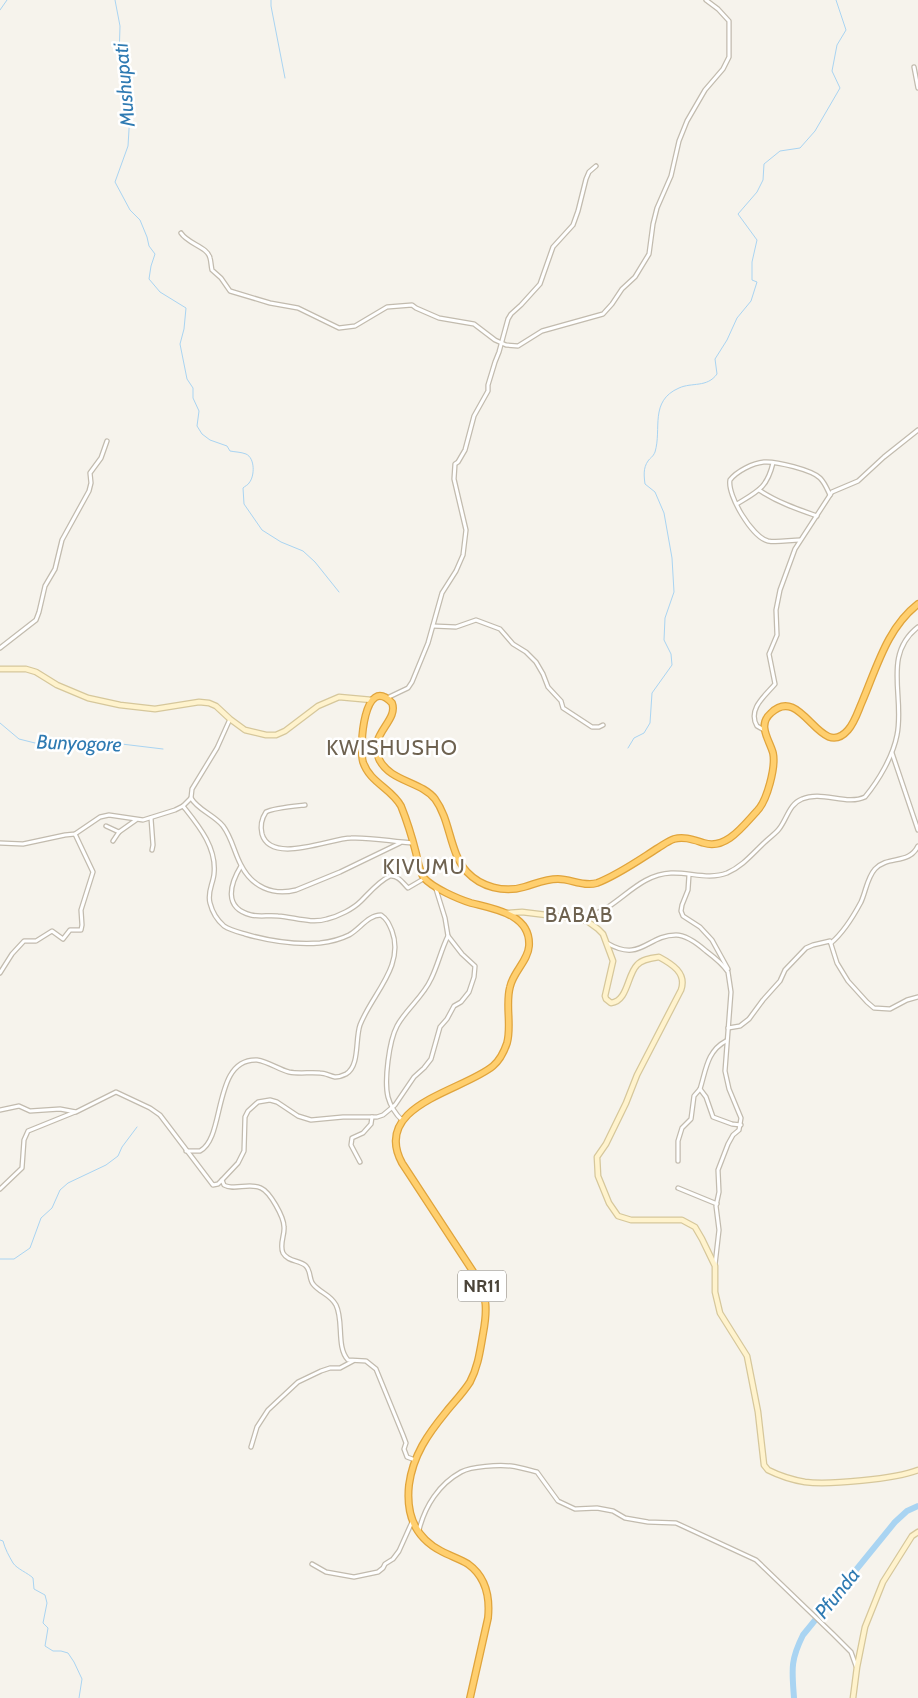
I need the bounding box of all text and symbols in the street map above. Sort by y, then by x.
water label: Mushupati [108,41,140,129]
water label: Bunyogore [36,730,122,756]
district label: KWISHUSHO [326,735,458,760]
district label: KIVUMU [382,854,466,879]
district label: BABAB [545,902,613,927]
road number: NR11 [458,1270,506,1302]
water label: Pfunda [809,1563,865,1623]

